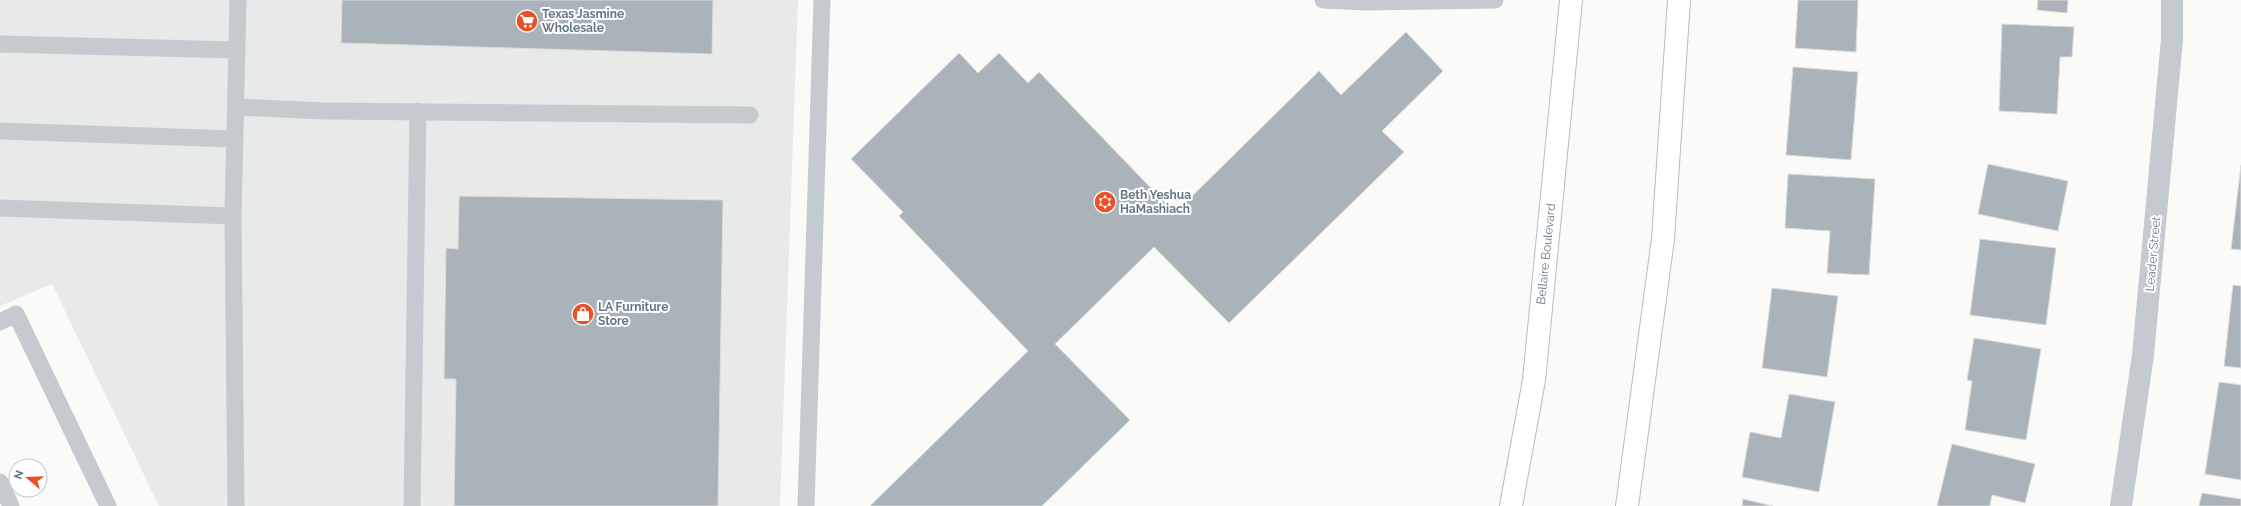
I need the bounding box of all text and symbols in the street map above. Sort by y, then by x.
place label: Texas Jasmine Wholesale [542,7,624,35]
supermarket icon: Texas Jasmine Wholesale [514,8,540,34]
place label: Beth Yeshua HaMashiach [1120,188,1191,216]
synagogue icon: Beth Yeshua HaMashiach [1092,189,1118,215]
street label: Bellaire Boulevard [1534,203,1558,305]
street label: Leader Street [2143,216,2163,292]
place label: LA Furniture Store [598,300,668,328]
shop icon: LA Furniture Store [570,301,596,327]
north arrow [8,458,48,498]
text: N [12,469,27,481]

